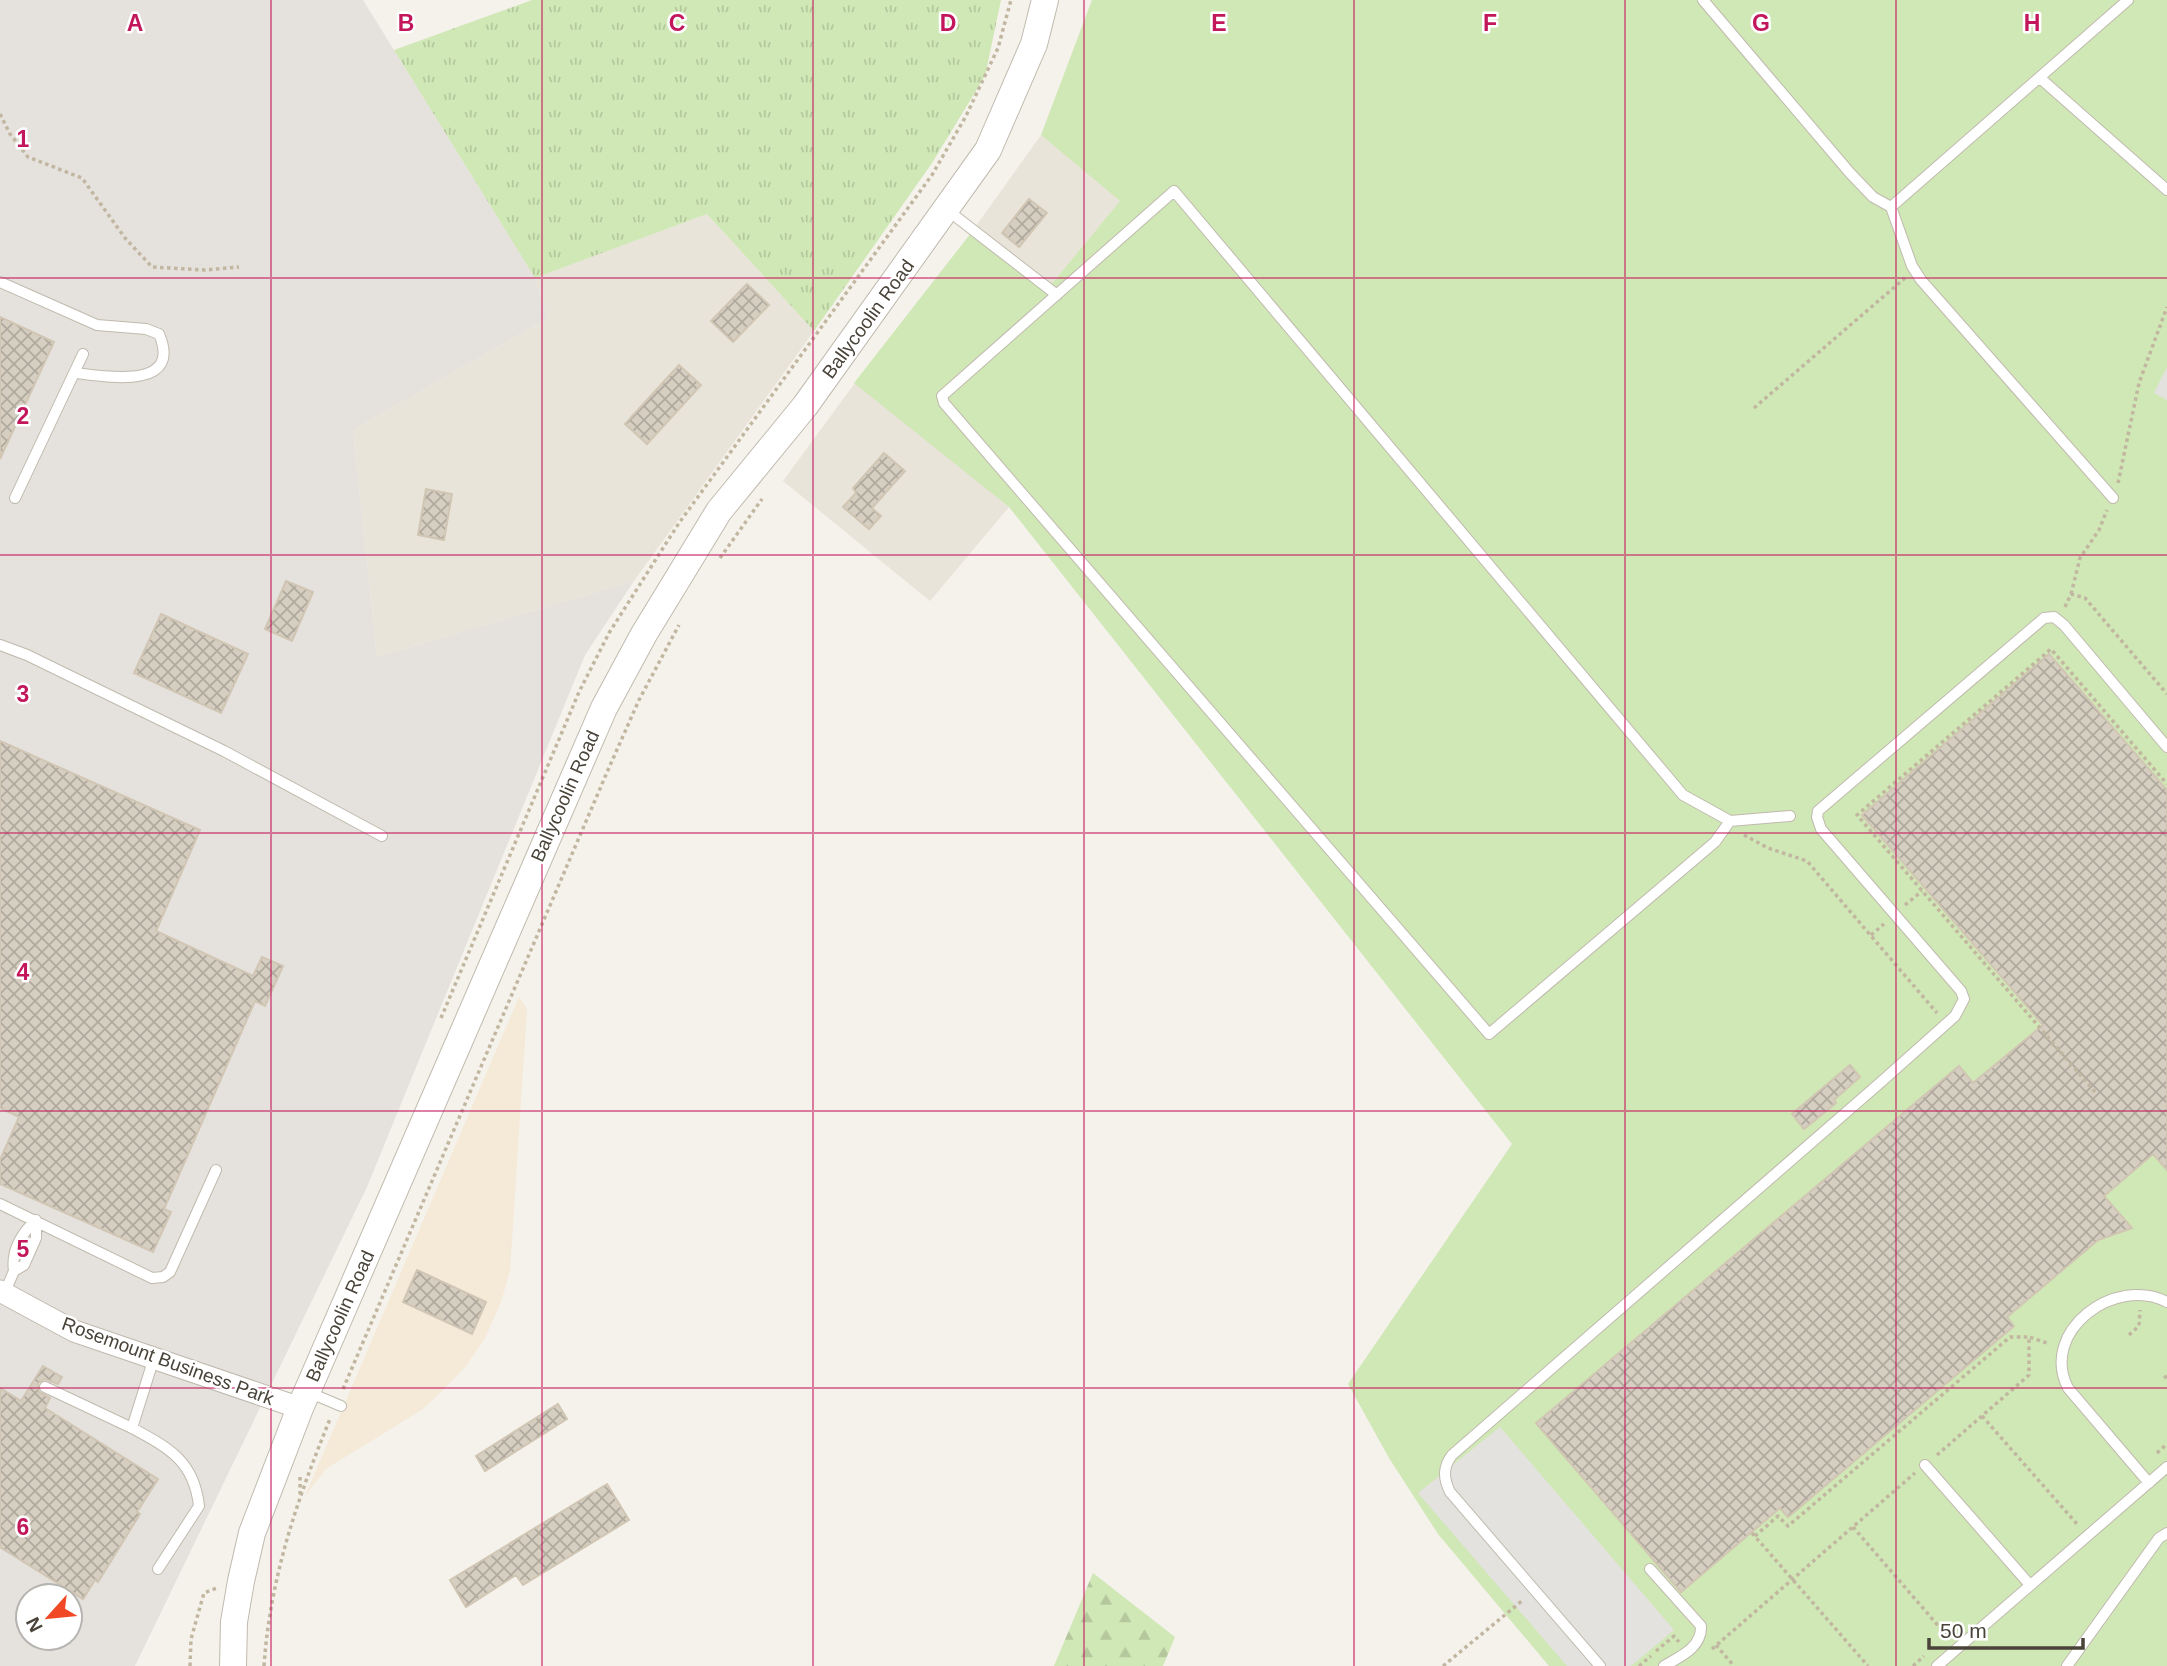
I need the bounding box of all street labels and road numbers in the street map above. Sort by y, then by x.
street label: Ballycoolin Road [818,256,918,382]
street label: Ballycoolin Road [527,727,603,865]
street label: Ballycoolin Road [302,1247,378,1385]
street label: Rosemount Business Park [59,1313,277,1409]

